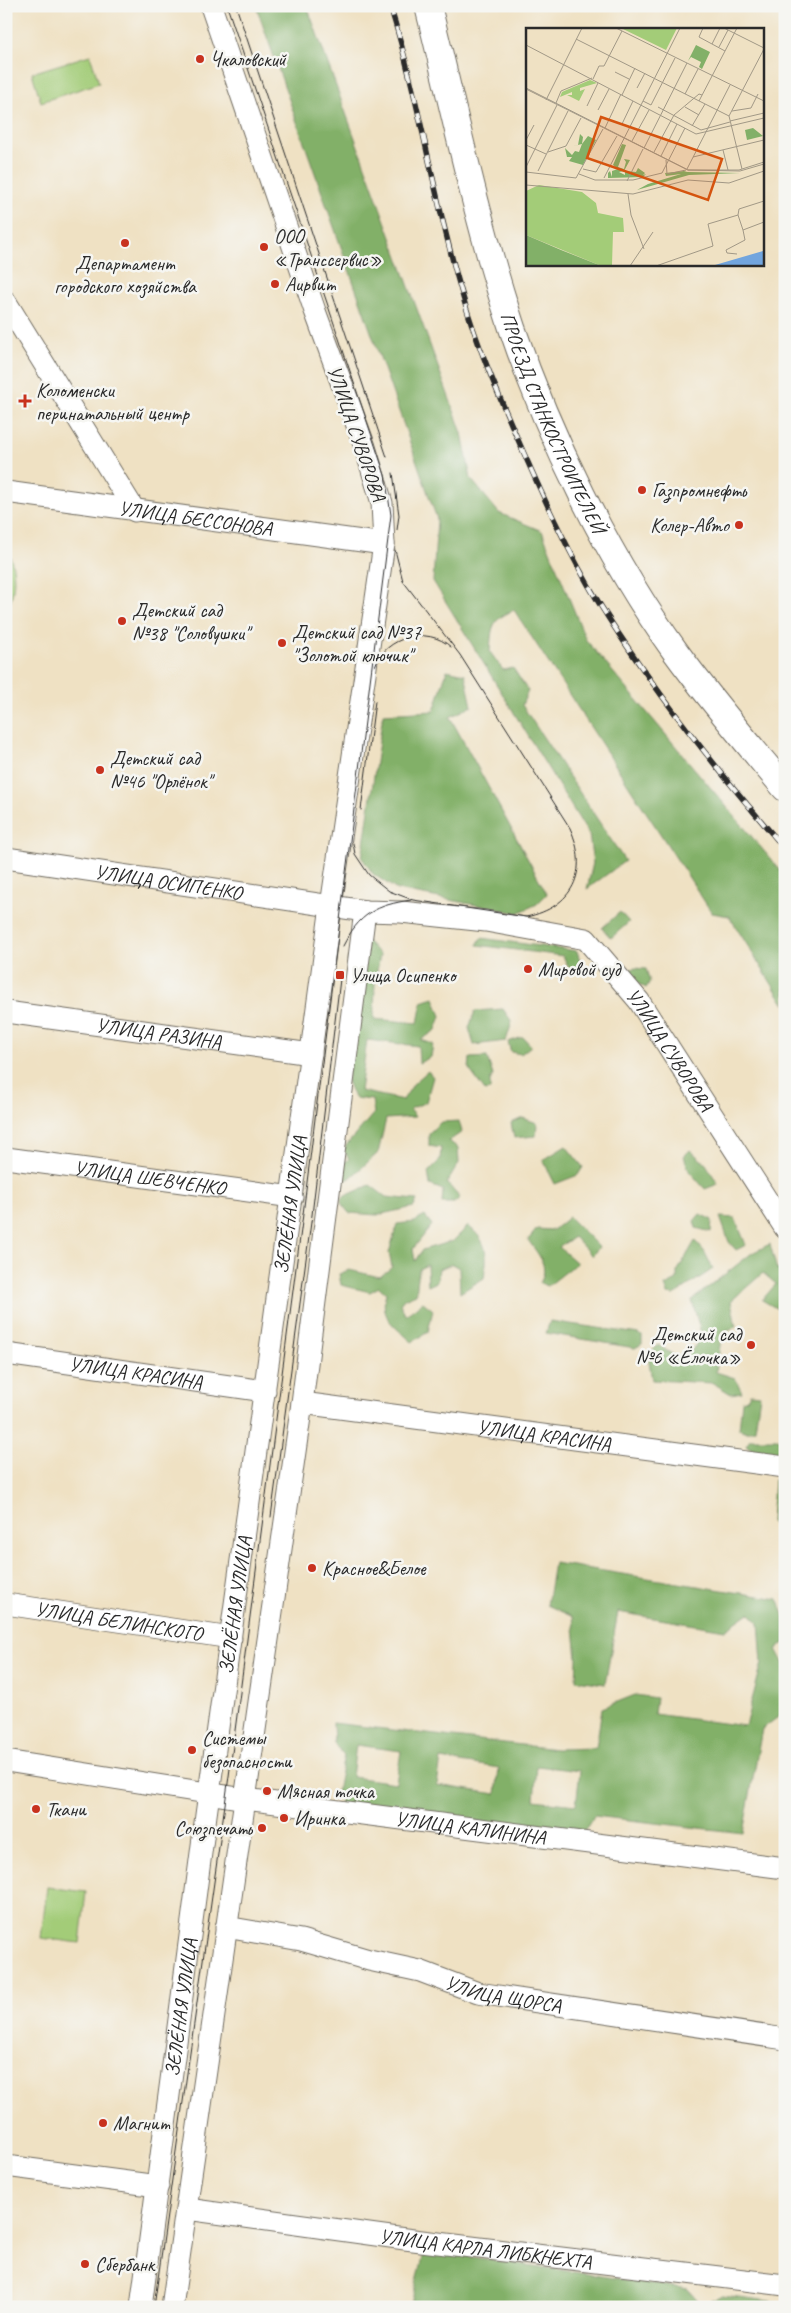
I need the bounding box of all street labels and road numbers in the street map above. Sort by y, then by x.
street label: ПРОЕЗД СТАНКОСТРОИТЕЛЕЙ [495,309,613,540]
street label: УЛИЦА СУВОРОВА [322,362,392,505]
street label: УЛИЦА БЕССОНОВА [117,496,274,542]
street label: УЛИЦА ОСИПЕНКО [93,859,245,906]
street label: УЛИЦА СУВОРОВА [620,983,719,1117]
street label: УЛИЦА РАЗИНА [94,1013,224,1055]
street label: ЗЕЛЁНАЯ УЛИЦА [269,1134,312,1275]
street label: УЛИЦА ШЕВЧЕНКО [72,1155,229,1201]
street label: УЛИЦА КРАСИНА [67,1351,205,1395]
street label: УЛИЦА КРАСИНА [476,1414,613,1457]
street label: ЗЕЛЁНАЯ УЛИЦА [214,1534,257,1676]
street label: УЛИЦА БЕЛИНСКОГО [33,1597,206,1647]
street label: УЛИЦА КАЛИНИНА [393,1806,548,1850]
street label: ЗЕЛЁНАЯ УЛИЦА [160,1936,203,2078]
street label: УЛИЦА ЩОРСА [441,1970,564,2018]
street label: УЛИЦА КАРЛА ЛИБКНЕХТА [378,2224,594,2275]

